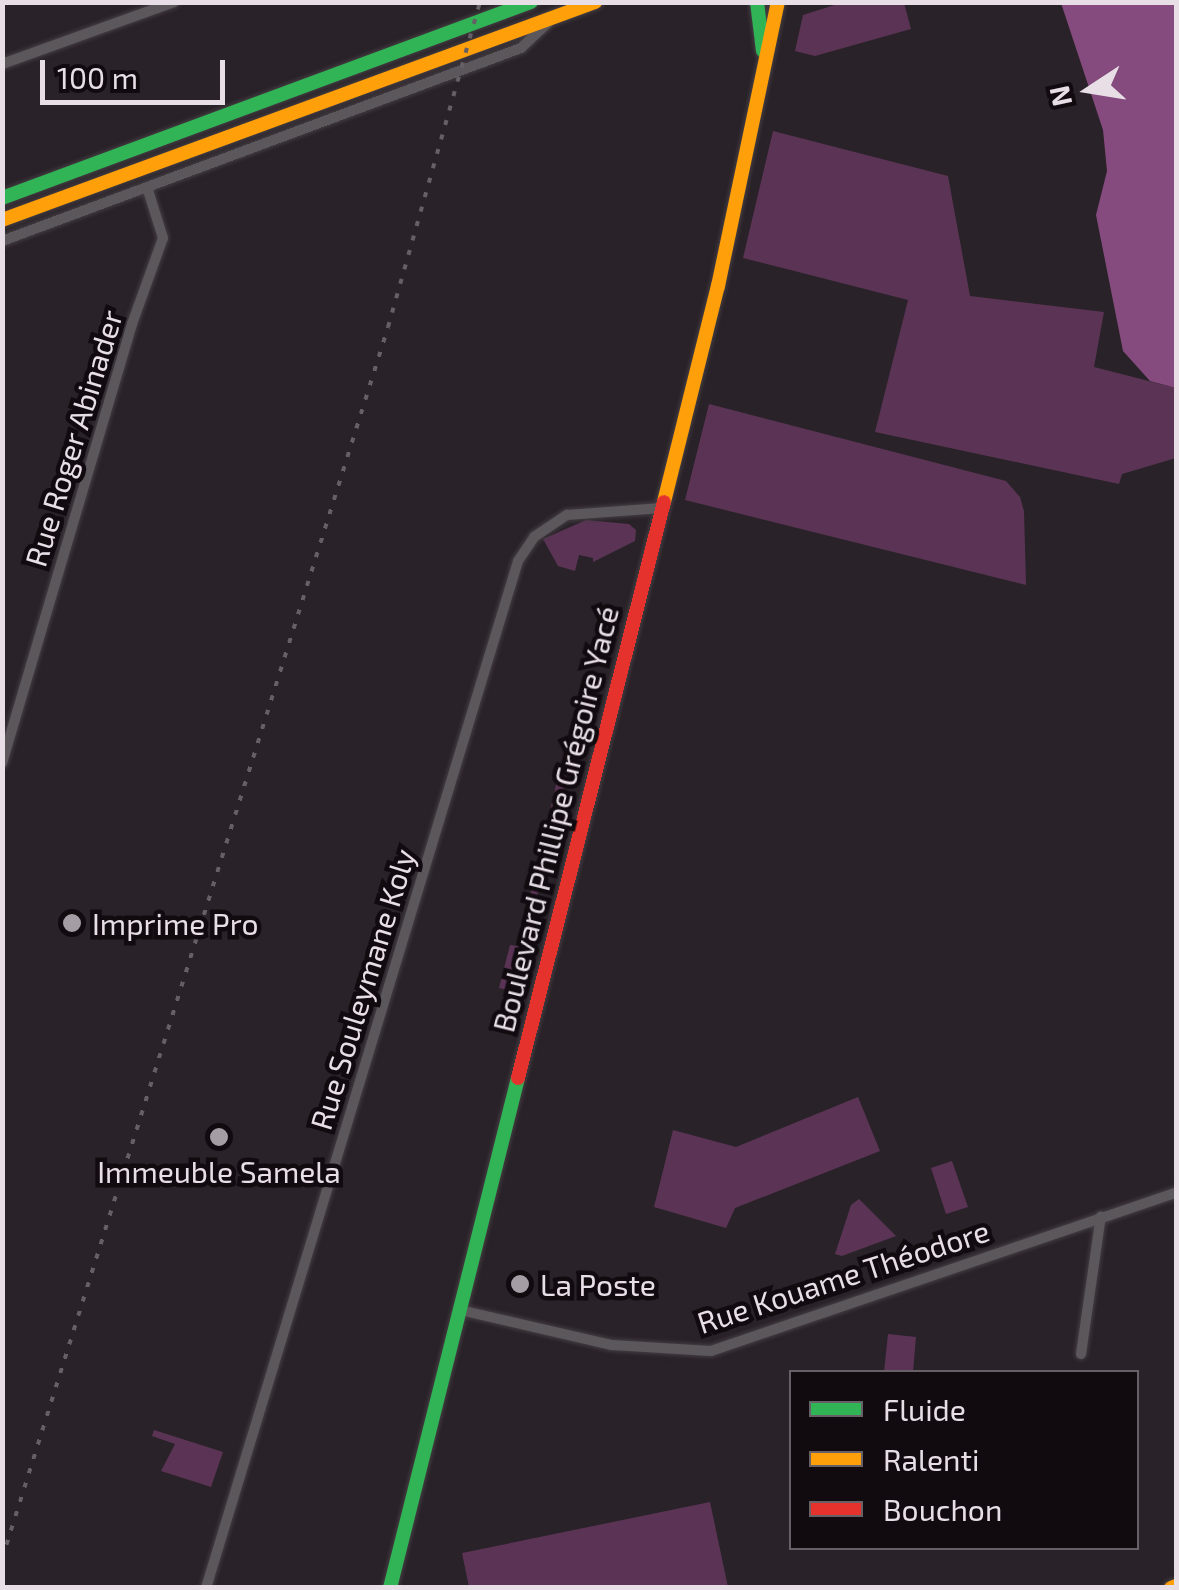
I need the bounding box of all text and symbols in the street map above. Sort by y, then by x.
scale bar [45,40,230,102]
north arrow [1039,40,1139,140]
text: 100 m [57,59,138,95]
text: N [1041,83,1078,110]
street label: Rue Roger Abinader [17,305,129,571]
street label: Boulevard Phillipe Grégoire Yacé [485,602,625,1036]
street label: Rue Souleymane Koly [302,844,422,1134]
place label: Imprime Pro [92,905,258,941]
marker: Imprime Pro [61,912,83,934]
marker: Immeuble Samela [208,1126,230,1148]
place label: Immeuble Samela [97,1153,341,1189]
street label: Rue Kouame Théodore [692,1212,994,1340]
place label: La Poste [540,1266,656,1302]
marker: La Poste [509,1273,531,1295]
legend [789,1370,1139,1550]
text: Fluide [883,1391,966,1427]
text: Ralenti [883,1441,979,1477]
text: Bouchon [883,1491,1002,1527]

